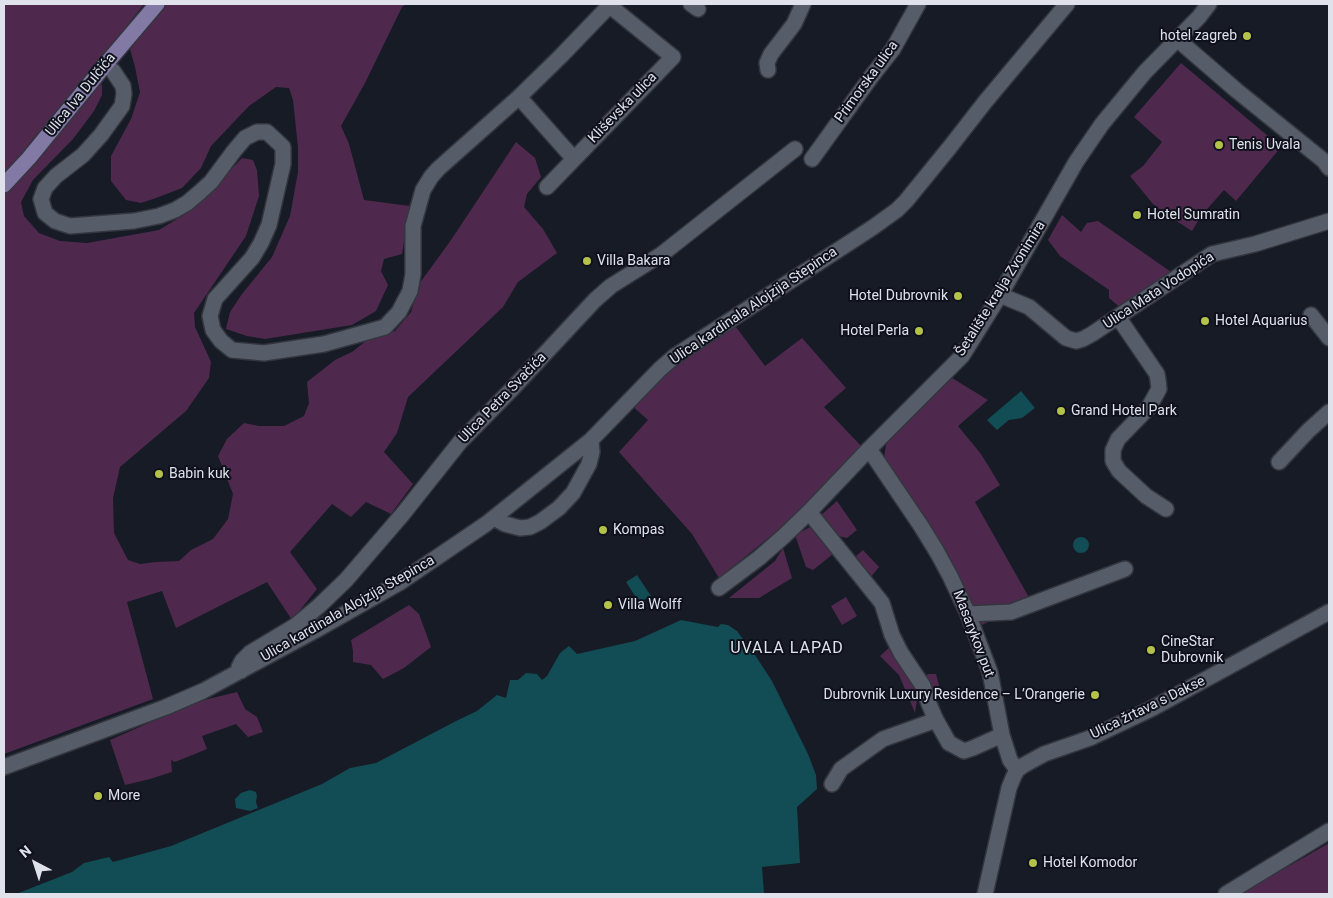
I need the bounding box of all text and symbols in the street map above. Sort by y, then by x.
place label: hotel zagreb [1160,28,1237,44]
marker: hotel zagreb [1241,30,1253,42]
street label: Primorska ulica [832,38,902,126]
street label: Ulica Iva Dulčića [42,50,120,140]
street label: Kliševska ulica [585,69,661,147]
place label: Tenis Uvala [1229,137,1300,153]
marker: Tenis Uvala [1213,139,1225,151]
place label: Hotel Sumratin [1147,207,1240,223]
marker: Hotel Sumratin [1131,209,1143,221]
street label: Šetalište kralja Zvonimira [952,218,1050,360]
street label: Ulica kardinala Alojzija Stepinca [667,244,841,368]
street label: Ulica Mata Vodopića [1101,249,1217,333]
place label: Villa Bakara [597,253,670,269]
marker: Villa Bakara [581,255,593,267]
place label: Hotel Dubrovnik [849,288,948,304]
marker: Hotel Dubrovnik [952,290,964,302]
place label: Hotel Aquarius [1215,313,1307,329]
marker: Hotel Aquarius [1199,315,1211,327]
place label: Hotel Perla [840,323,909,339]
marker: Hotel Perla [913,325,925,337]
street label: Ulica Petra Svačića [456,349,550,447]
place label: Grand Hotel Park [1071,403,1177,419]
marker: Grand Hotel Park [1055,405,1067,417]
place label: Babin kuk [169,466,230,482]
marker: Babin kuk [153,468,165,480]
place label: Kompas [613,522,665,538]
marker: Kompas [597,524,609,536]
street label: Ulica kardinala Alojzija Stepinca [258,552,438,666]
street label: Masarykov put [949,588,997,680]
place label: Villa Wolff [618,597,682,613]
marker: Villa Wolff [602,599,614,611]
place label: CineStar Dubrovnik [1161,634,1223,666]
district label: UVALA LAPAD [729,639,845,659]
marker: CineStar Dubrovnik [1145,644,1157,656]
street label: Ulica žrtava s Dakse [1088,673,1208,743]
place label: Dubrovnik Luxury Residence – L’Orangerie [823,687,1085,703]
marker: Dubrovnik Luxury Residence – L’Orangerie [1089,689,1101,701]
place label: More [108,788,140,804]
marker: More [92,790,104,802]
north arrow [10,838,60,888]
text: N [16,842,34,861]
place label: Hotel Komodor [1043,855,1137,871]
marker: Hotel Komodor [1027,857,1039,869]

